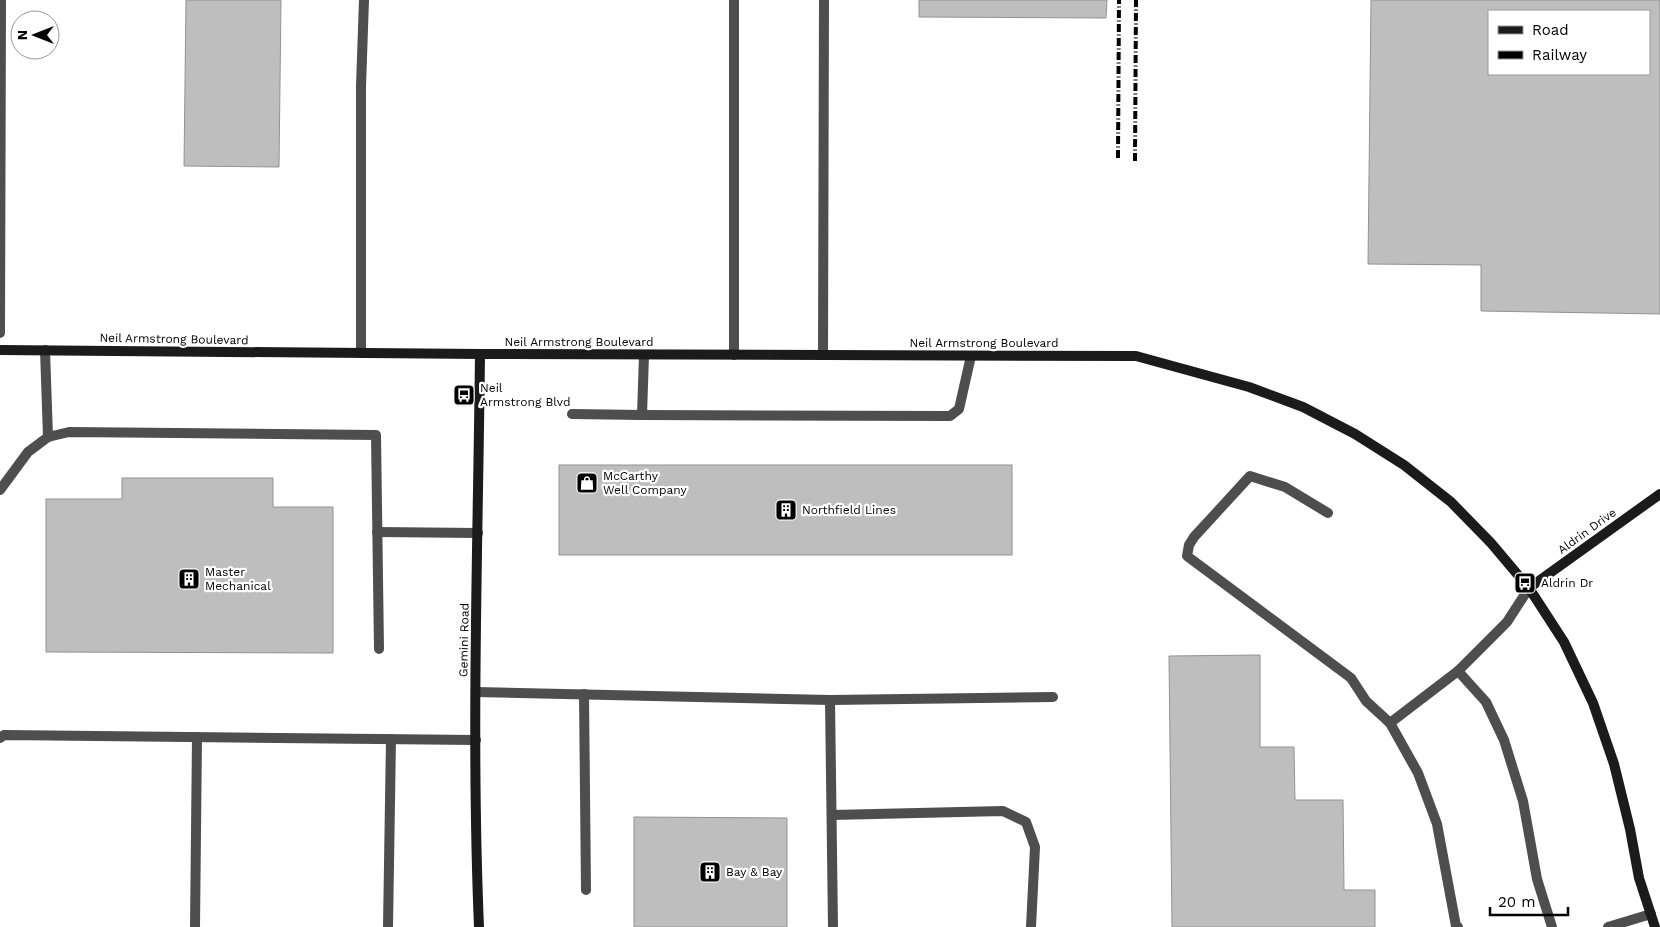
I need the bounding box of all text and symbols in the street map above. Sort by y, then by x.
north arrow [10,10,60,60]
legend [1488,10,1650,75]
text: Road [1532,21,1569,39]
text: N [14,30,30,40]
text: Railway [1532,46,1587,64]
street label: Neil Armstrong Boulevard [99,331,249,347]
street label: Neil Armstrong Boulevard [504,335,654,349]
street label: Neil Armstrong Boulevard [909,336,1059,350]
place label: Neil Armstrong Blvd [480,381,570,409]
bus stop icon: Neil Armstrong Blvd [452,383,476,407]
place label: McCarthy Well Company [603,469,688,497]
shop icon: McCarthy Well Company [575,471,599,495]
building icon: Northfield Lines [774,498,798,522]
place label: Northfield Lines [802,503,896,517]
street label: Aldrin Drive [1555,505,1619,557]
place label: Master Mechanical [205,565,271,593]
building icon: Master Mechanical [177,567,201,591]
bus stop icon: Aldrin Dr [1513,571,1537,595]
place label: Aldrin Dr [1541,576,1593,590]
street label: Gemini Road [456,603,472,677]
building icon: Bay & Bay [698,860,722,884]
place label: Bay & Bay [726,865,783,879]
scale bar [1490,884,1568,916]
text: 20 m [1498,893,1536,911]

